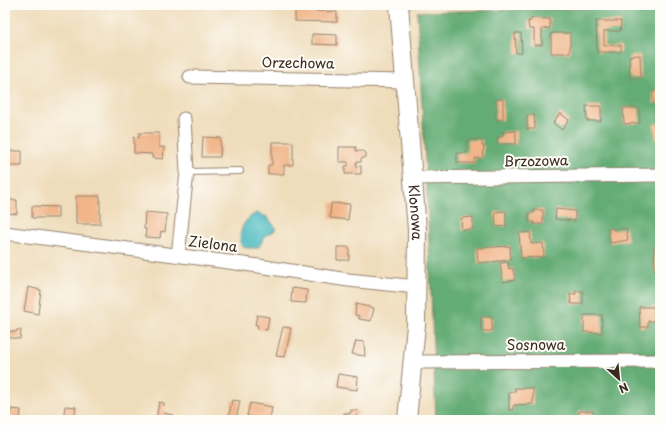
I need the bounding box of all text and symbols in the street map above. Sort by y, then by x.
street label: Orzechowa [261,51,335,74]
street label: Brzozowa [503,149,569,172]
street label: Klonowa [403,184,428,241]
street label: Zielona [187,230,239,257]
street label: Sosnowa [507,334,565,355]
north arrow [599,359,639,399]
text: N [616,379,632,398]

